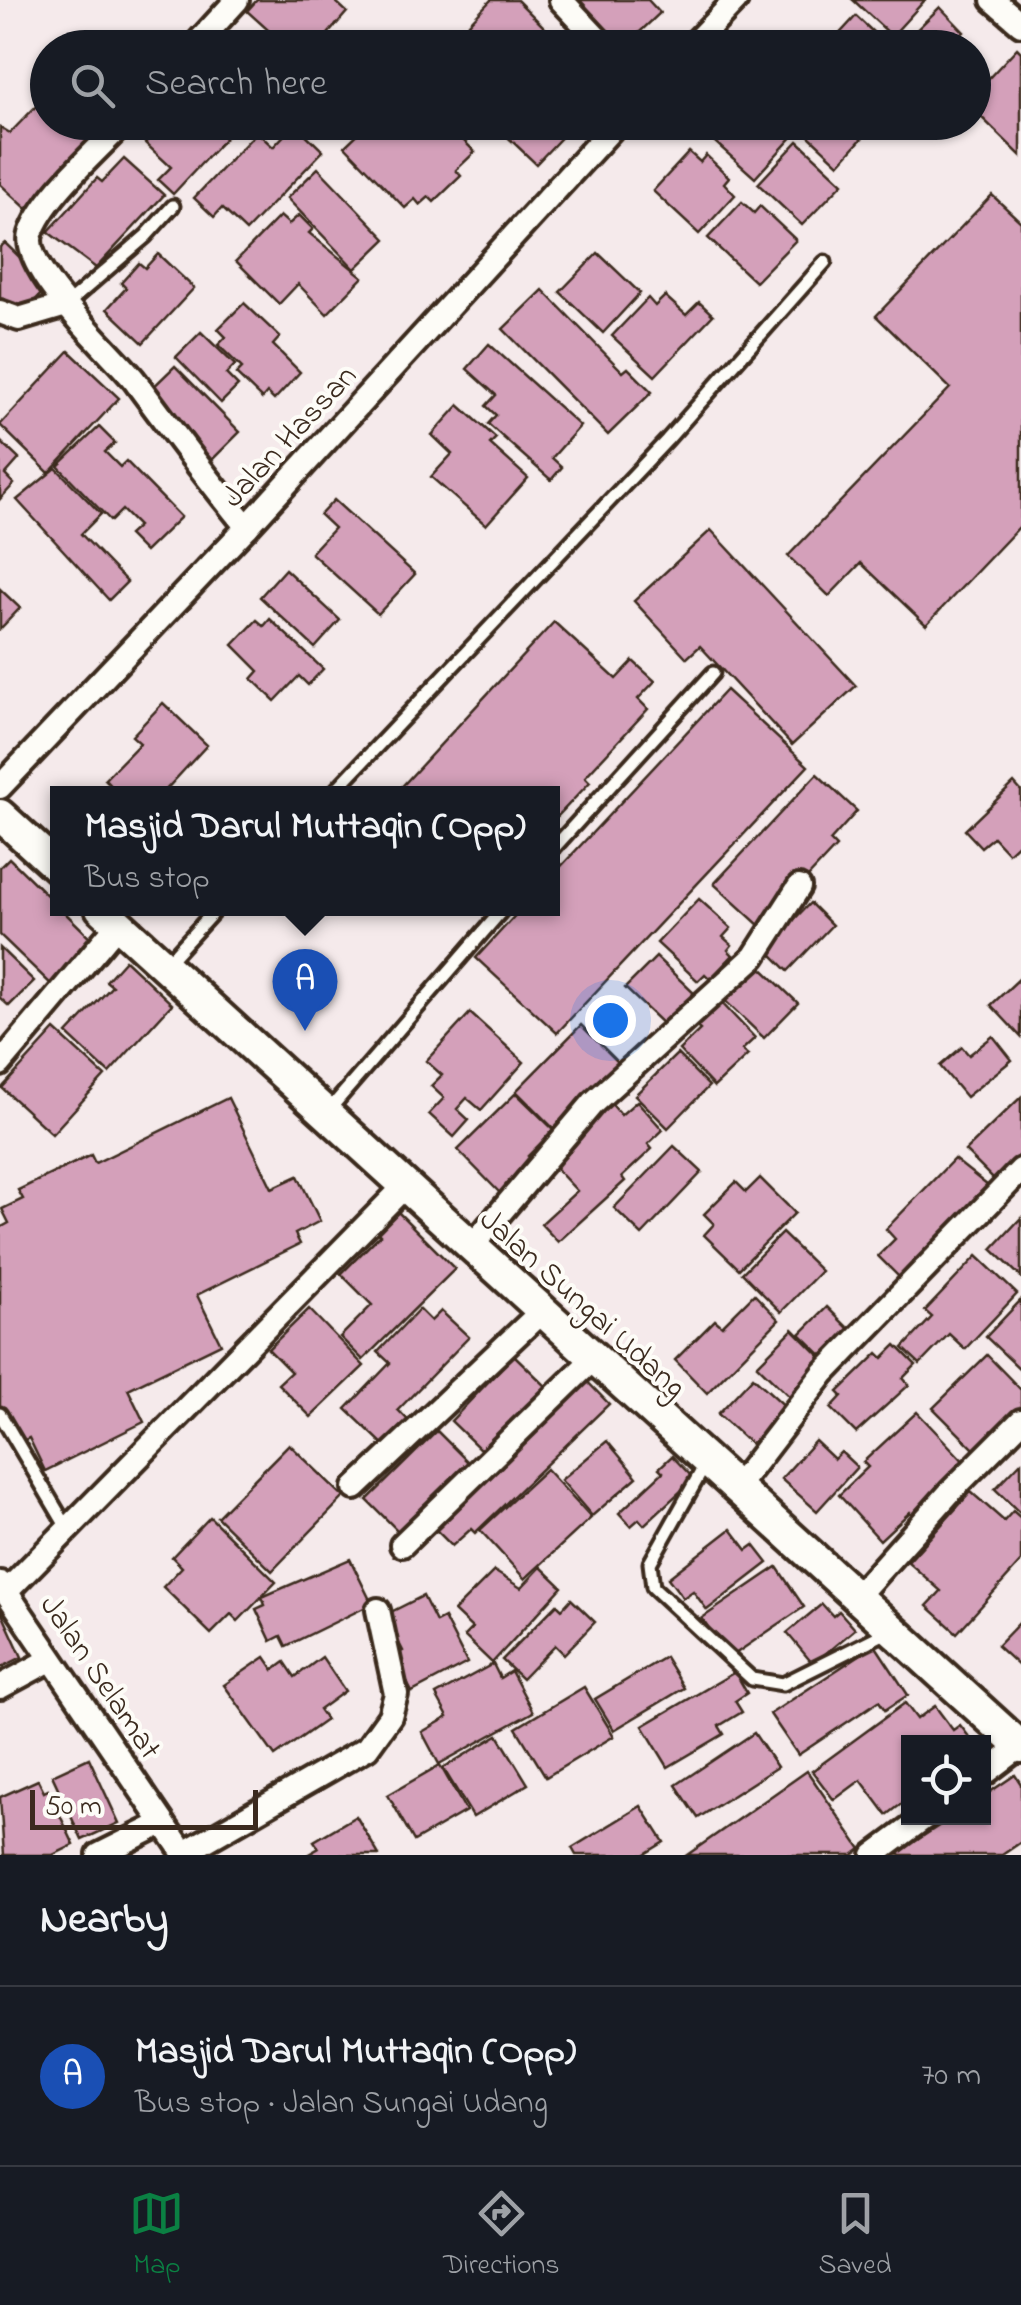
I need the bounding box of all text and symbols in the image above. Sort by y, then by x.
search box [30,30,991,140]
text: Search here [145,57,327,113]
icon: search [65,58,120,113]
street label: Jalan Hassan [212,355,369,520]
popup [50,786,560,916]
text: Masjid Darul Muttaqin (Opp) [85,800,526,856]
text: Bus stop [85,856,210,903]
pin: A [272,948,338,1031]
your location [585,995,636,1046]
street label: Jalan Sungai Udang [467,1198,696,1411]
street label: Jalan Selamat [27,1586,172,1770]
map controls [901,1735,991,1825]
button: locate [901,1735,991,1825]
scale bar [30,1785,258,1830]
text: 50 m [45,1787,102,1828]
text: Nearby [40,1890,168,1951]
text: Masjid Darul Muttaqin (Opp) [135,2025,576,2081]
text: A [63,2053,82,2100]
text: 70 m [921,2053,981,2100]
text: Bus stop · Jalan Sungai Udang [135,2081,548,2128]
tab: Map [129,2186,184,2287]
tab: Directions [443,2186,560,2287]
tab: Saved [819,2186,892,2287]

